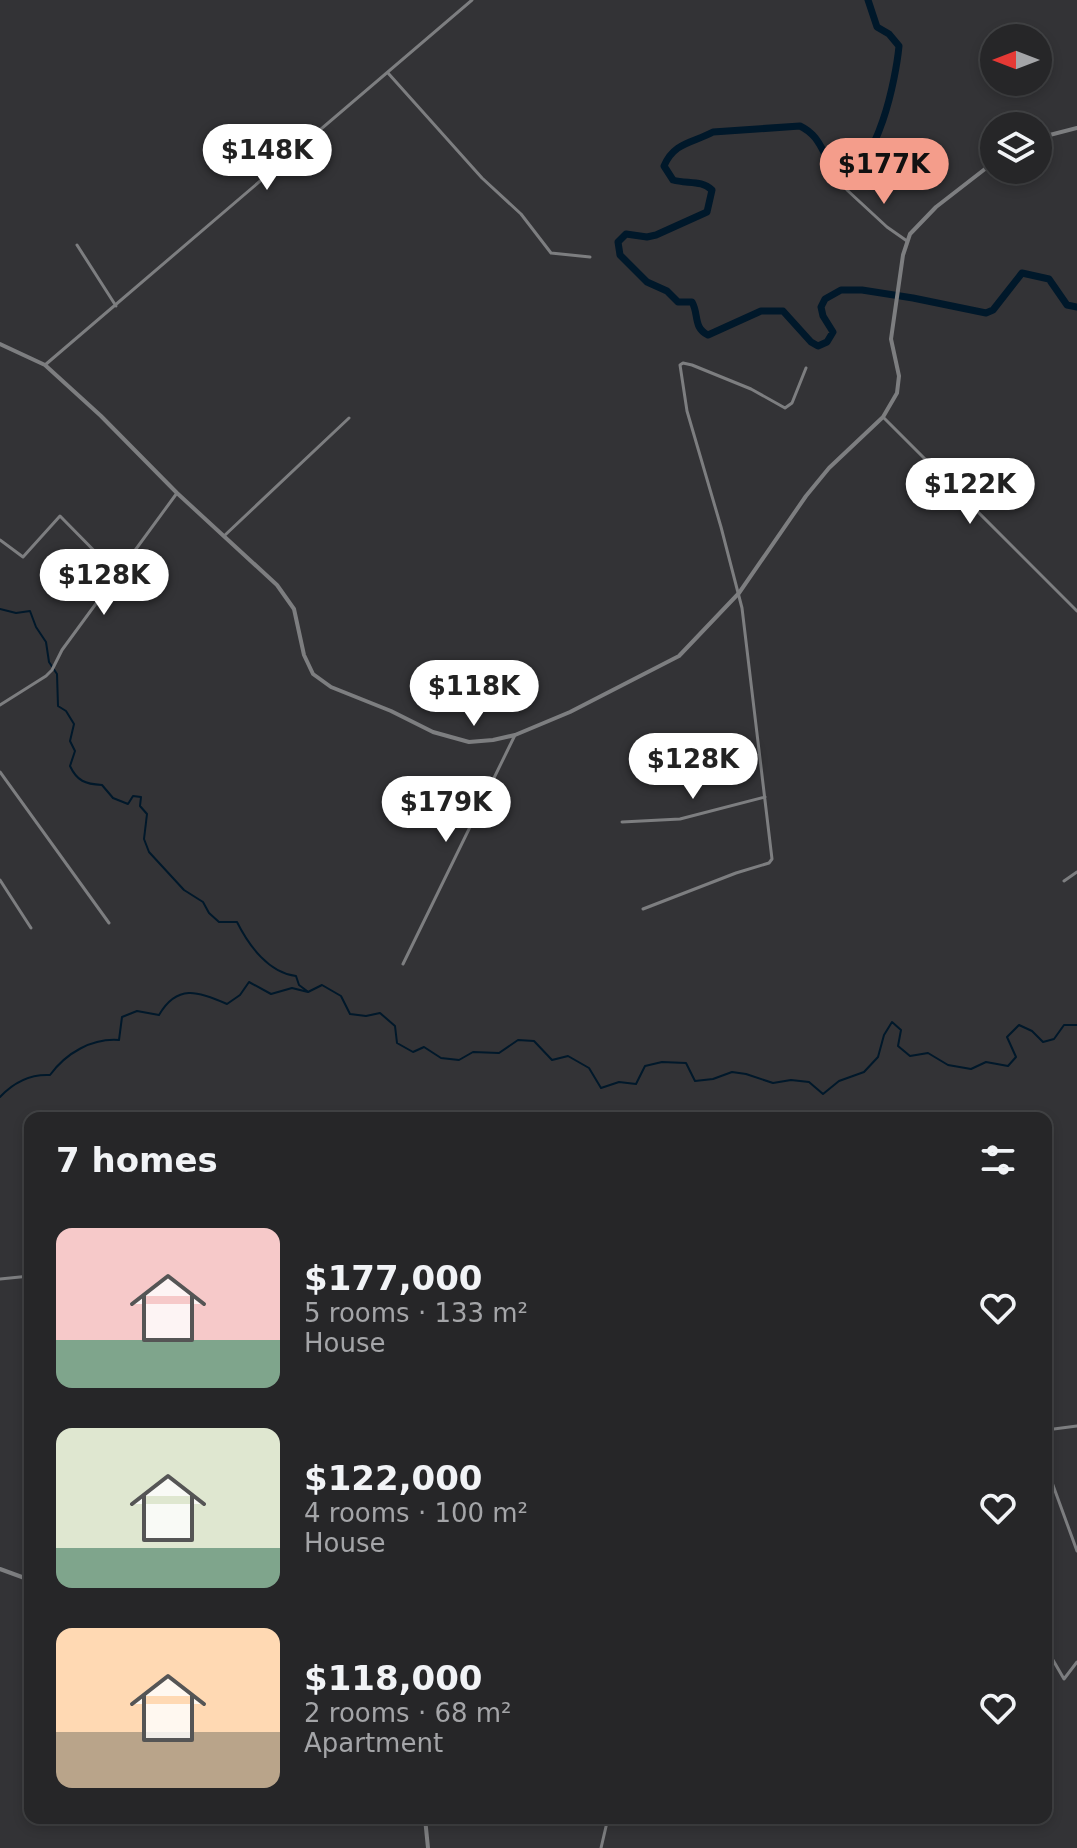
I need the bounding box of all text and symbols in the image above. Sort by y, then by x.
north arrow [980,24,1052,96]
map controls [980,24,1052,184]
button: layers [980,112,1052,184]
pin: $148K [211,124,323,192]
text: $148K [221,135,313,165]
pin: $177K [828,138,940,206]
text: $177K [838,149,930,179]
pin: $122K [914,458,1026,526]
text: $122K [924,469,1016,499]
pin: $128K [48,549,160,617]
text: $128K [58,560,150,590]
pin: $118K [418,660,530,728]
text: $118K [428,671,520,701]
pin: $128K [637,733,749,801]
text: $128K [647,744,739,774]
pin: $179K [390,776,502,844]
text: $179K [400,787,492,817]
icon: filters [976,1138,1020,1182]
text: 7 homes [56,1140,218,1180]
text: $177,000 [304,1258,483,1298]
icon: home [120,1260,216,1356]
icon: heart [976,1286,1020,1330]
text: 5 rooms · 133 m² [304,1298,528,1328]
text: House [304,1328,385,1358]
text: $122,000 [304,1458,483,1498]
icon: home [120,1460,216,1556]
icon: heart [976,1486,1020,1530]
text: 4 rooms · 100 m² [304,1498,528,1528]
text: House [304,1528,385,1558]
text: $118,000 [304,1658,483,1698]
icon: home [120,1660,216,1756]
icon: heart [976,1686,1020,1730]
text: 2 rooms · 68 m² [304,1698,512,1728]
text: Apartment [304,1728,443,1758]

